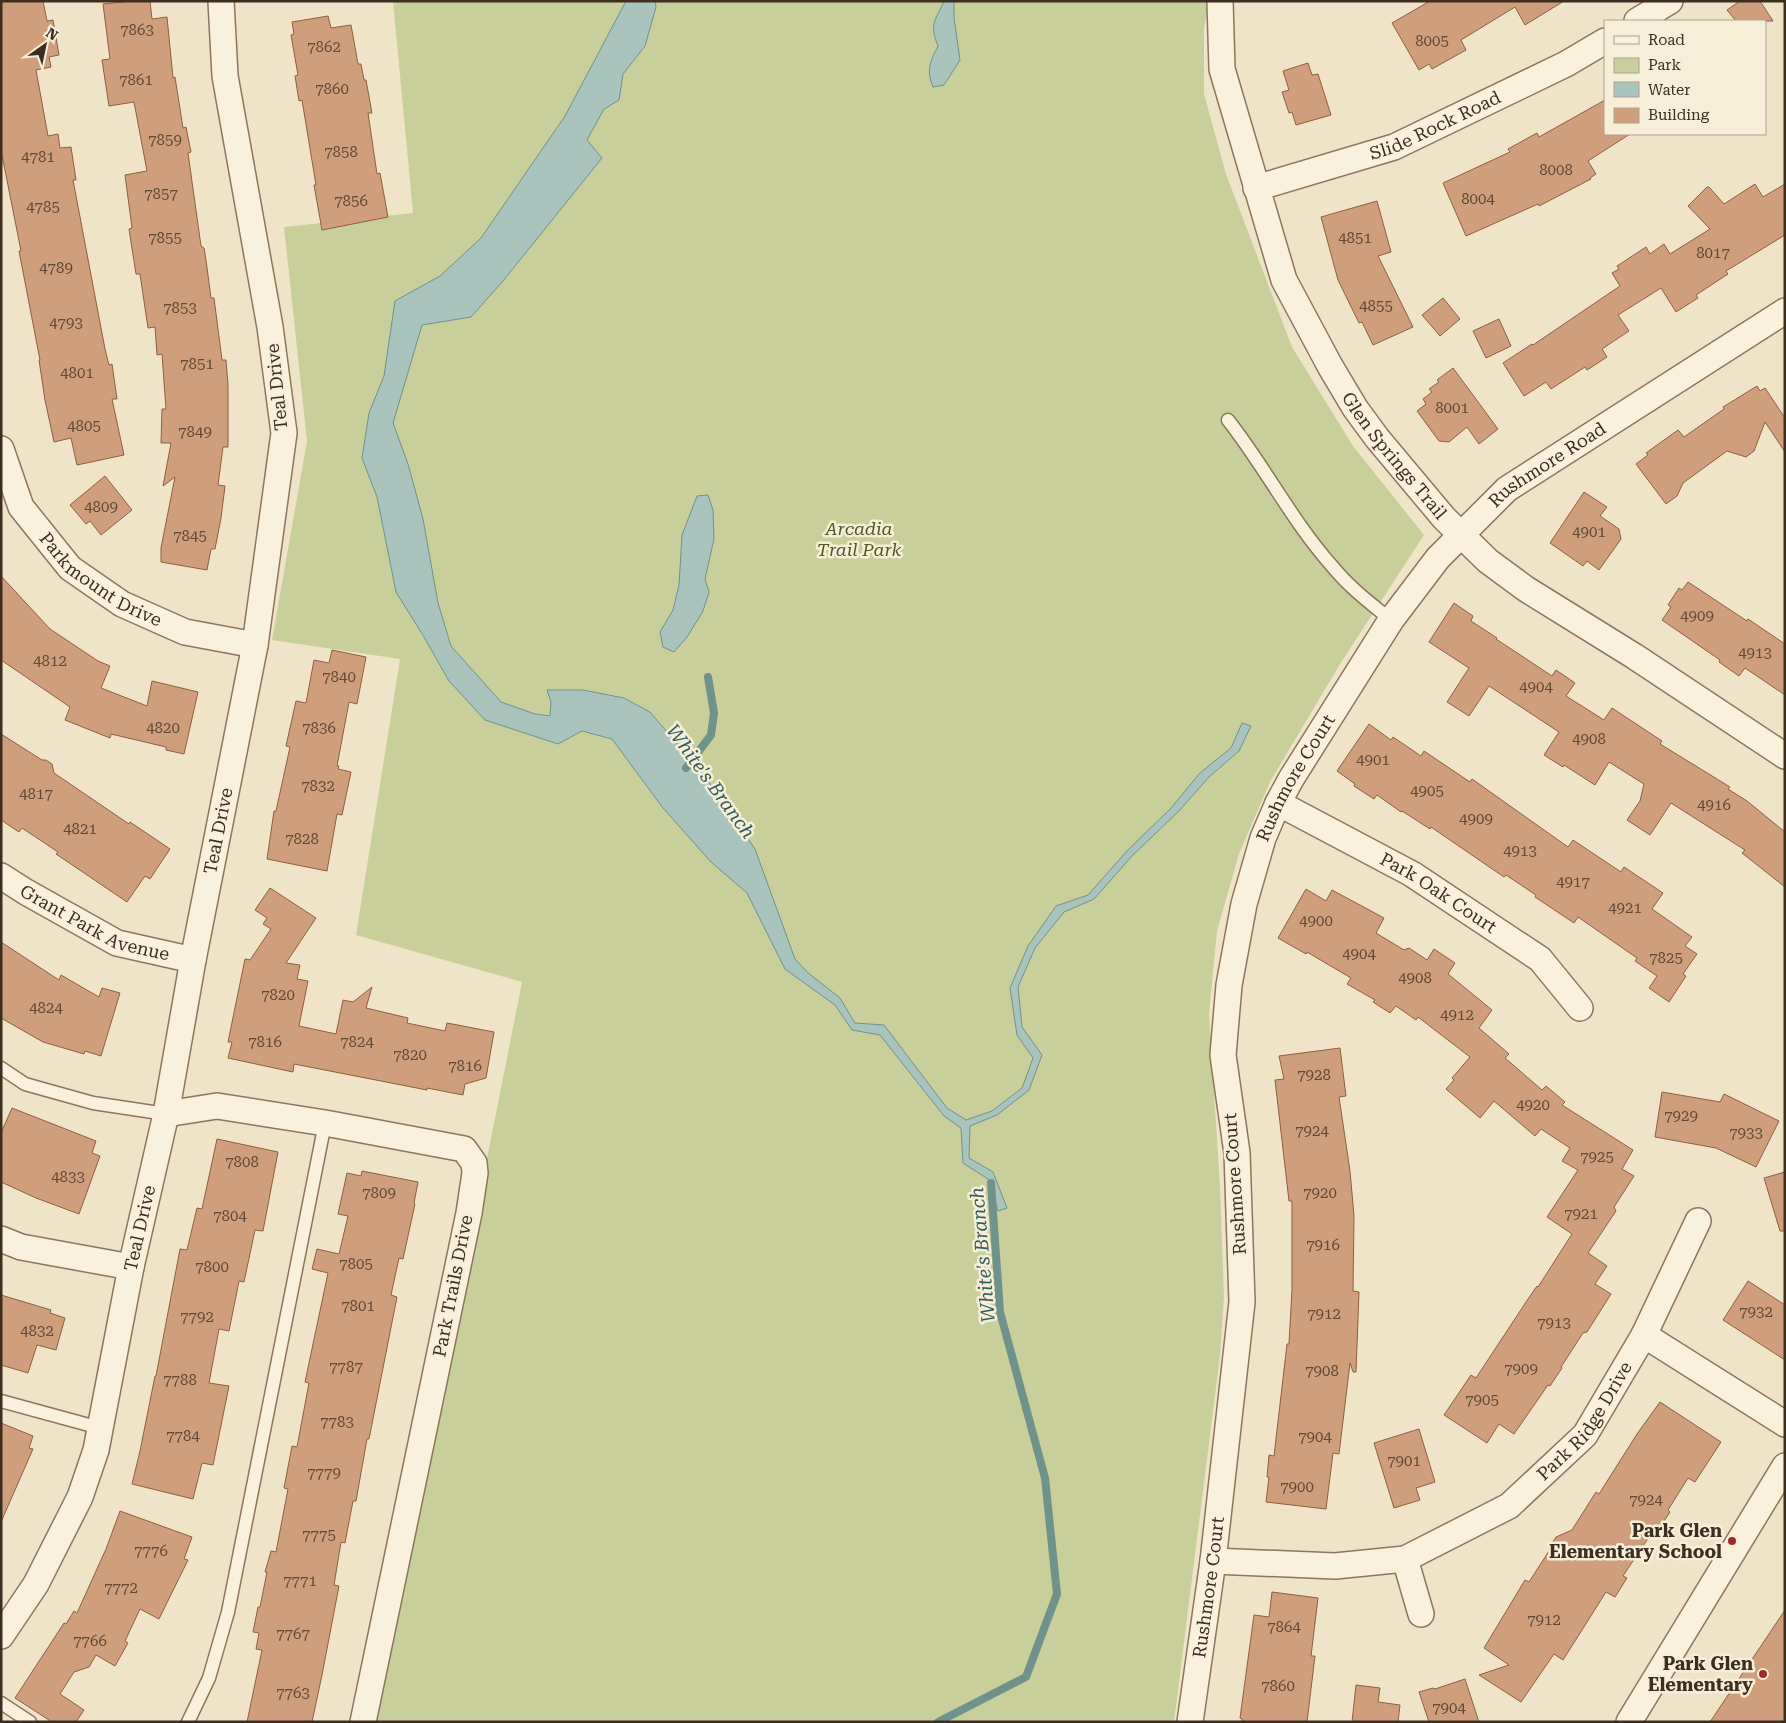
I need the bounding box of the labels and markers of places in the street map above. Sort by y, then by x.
place label: Park Glen Elementary School [1549,1520,1722,1562]
marker: Park Glen Elementary School [1726,1535,1738,1547]
place label: Park Glen Elementary [1648,1653,1753,1695]
marker: Park Glen Elementary [1757,1668,1769,1680]

